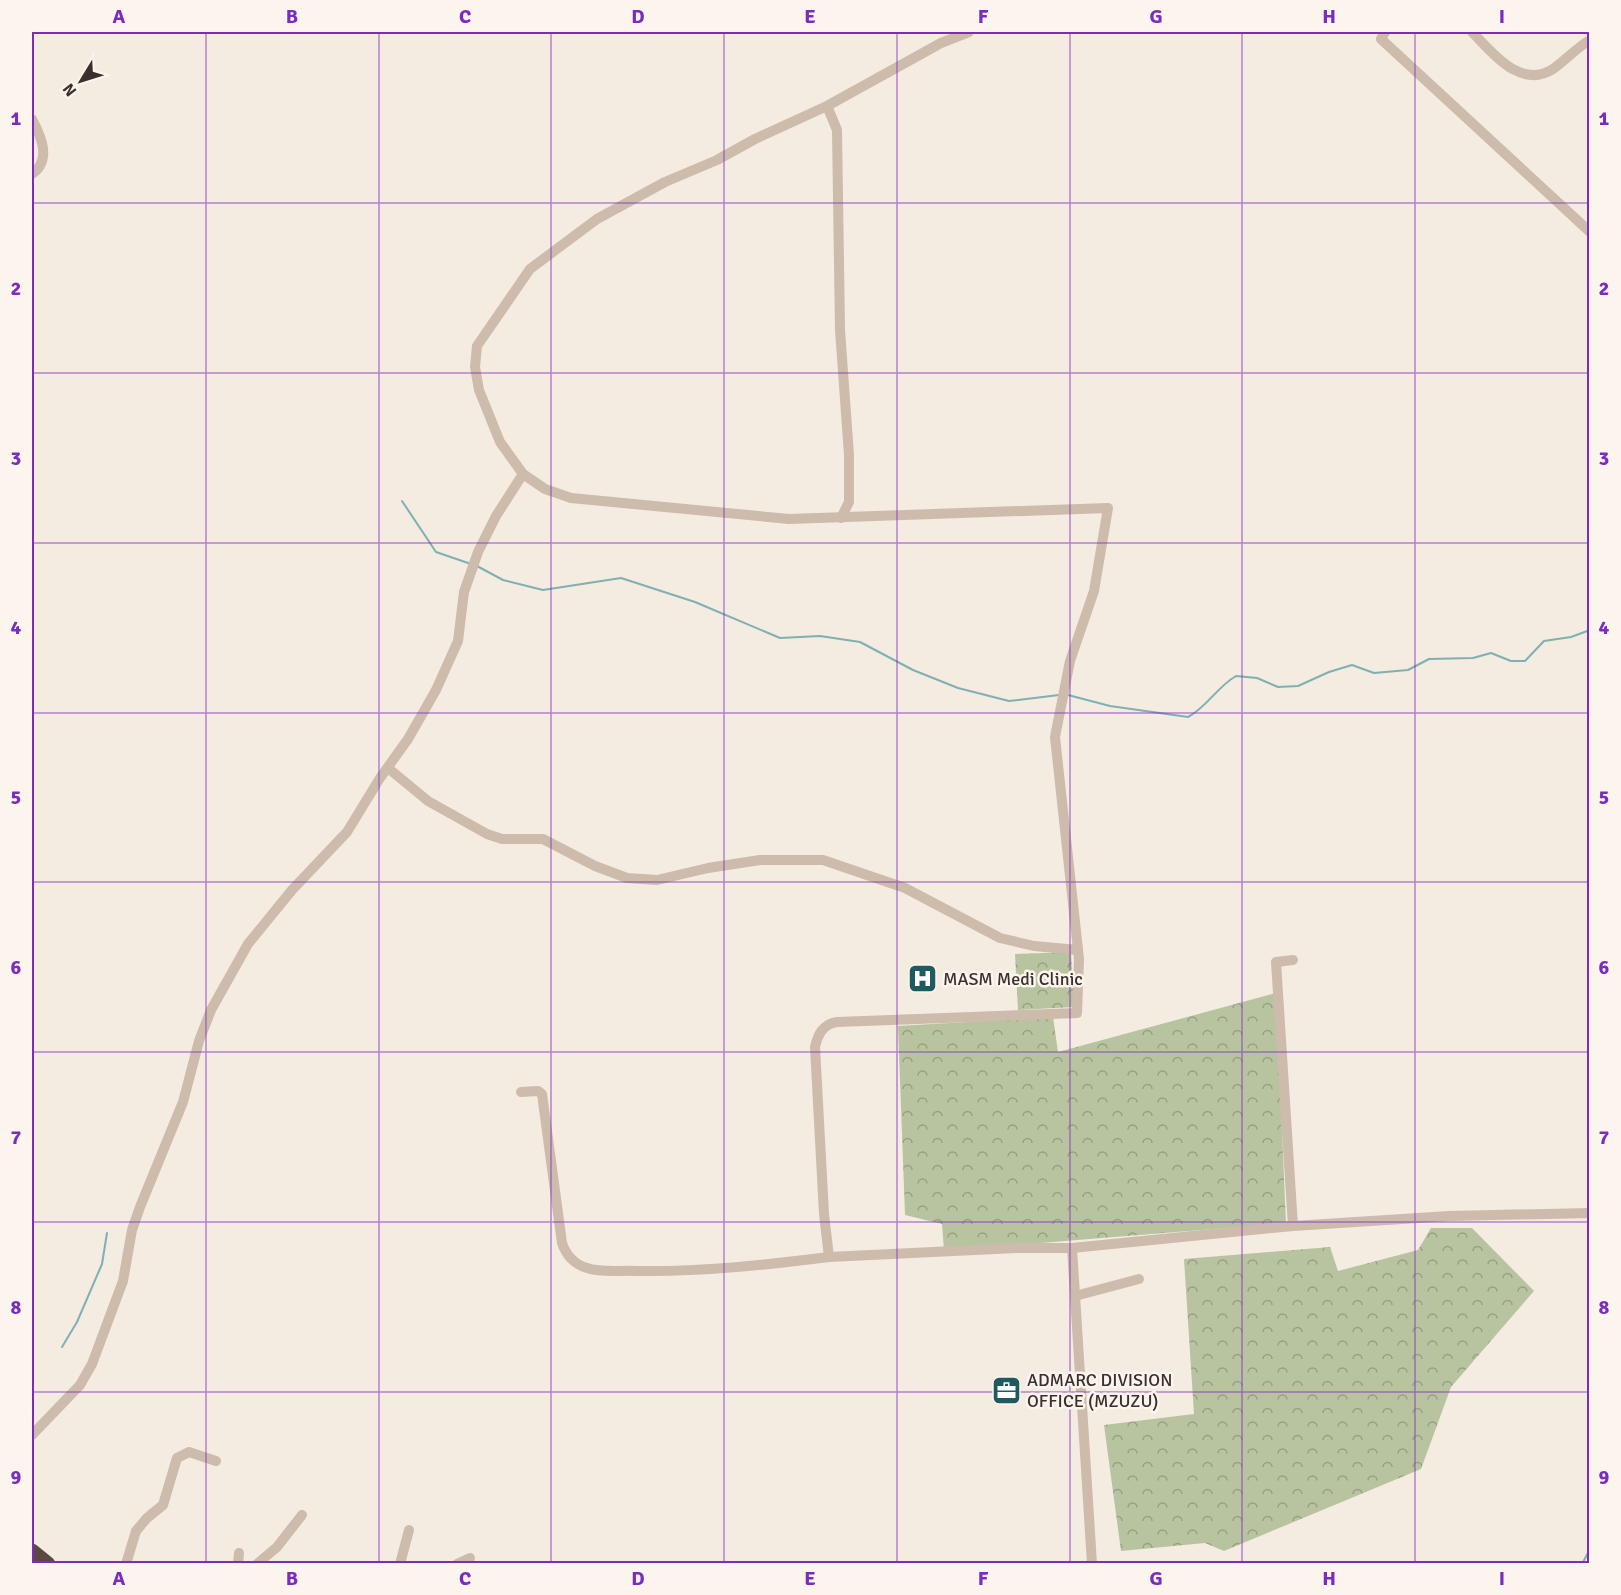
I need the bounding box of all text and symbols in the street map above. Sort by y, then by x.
text: A [113,4,126,29]
text: B [286,4,298,29]
text: C [459,4,471,29]
text: D [631,4,645,29]
text: E [804,4,816,29]
text: F [978,4,989,29]
text: G [1149,4,1163,29]
text: H [1322,4,1336,29]
text: I [1499,4,1505,29]
north arrow [51,51,111,111]
text: N [59,79,81,100]
text: 1 [11,106,22,131]
text: 1 [1599,106,1610,131]
text: 2 [11,276,21,301]
text: 2 [1599,276,1609,301]
text: 3 [11,446,21,471]
text: 3 [1599,446,1609,471]
text: 4 [11,615,22,640]
text: 4 [1599,615,1610,640]
text: 5 [11,785,21,810]
text: 5 [1599,785,1609,810]
text: 6 [11,955,22,980]
text: 6 [1599,955,1610,980]
hospital icon: MASM Medi Clinic [906,963,938,995]
place label: MASM Medi Clinic [943,968,1083,990]
text: 7 [11,1125,22,1150]
text: 7 [1599,1125,1610,1150]
text: 8 [11,1295,22,1320]
text: 8 [1599,1295,1610,1320]
place label: ADMARC DIVISION OFFICE (MZUZU) [1027,1369,1172,1412]
office icon: ADMARC DIVISION OFFICE (MZUZU) [990,1374,1022,1406]
text: 9 [11,1465,22,1490]
text: 9 [1599,1465,1610,1490]
text: A [113,1566,126,1591]
text: B [286,1566,298,1591]
text: C [459,1566,471,1591]
text: D [631,1566,645,1591]
text: E [804,1566,816,1591]
text: F [978,1566,989,1591]
text: G [1149,1566,1163,1591]
text: H [1322,1566,1336,1591]
text: I [1499,1566,1505,1591]

